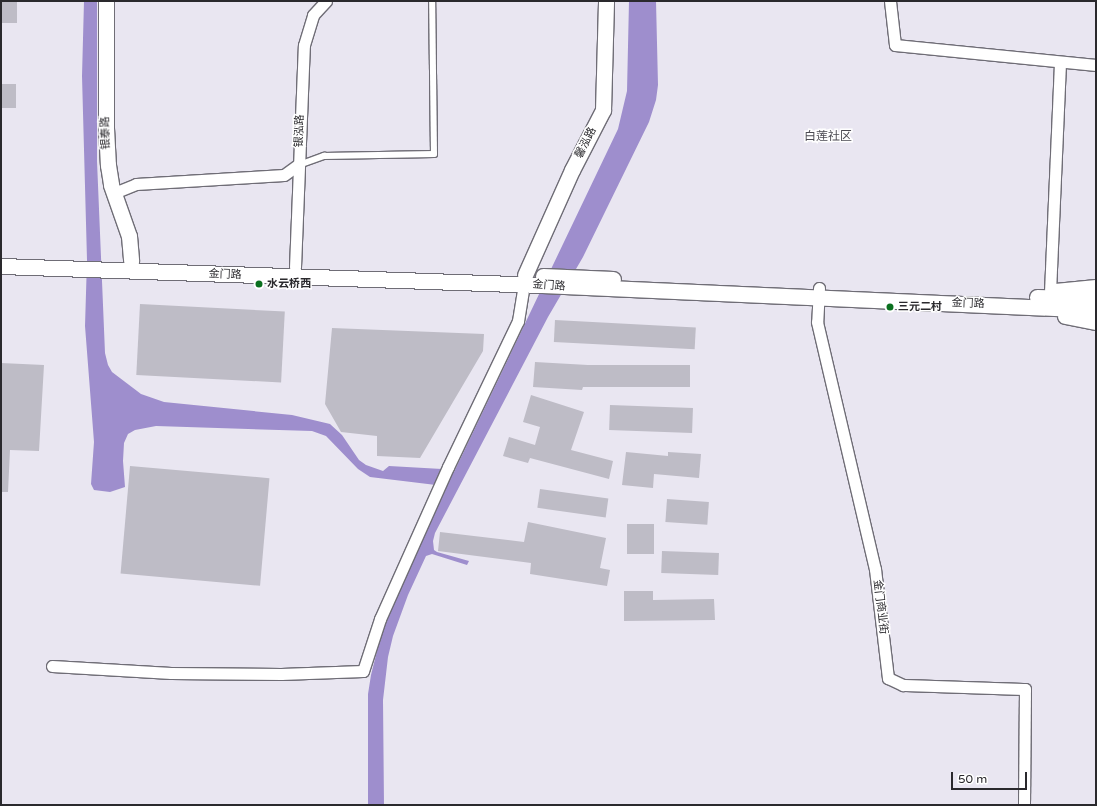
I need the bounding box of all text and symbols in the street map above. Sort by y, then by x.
street label: 银泓路 [293,114,307,148]
street label: 银泰路 [99,116,113,150]
street label: 馨泓路 [573,125,599,161]
district label: 白莲社区 [804,130,852,144]
street label: 金门路 [208,268,242,282]
place label: 水云桥西 [267,277,311,291]
street label: 金门路 [532,278,566,294]
marker: 水云桥西 [254,279,264,289]
street label: 金门路 [951,297,985,311]
place label: 三元二村 [898,300,942,314]
marker: 三元二村 [885,302,895,312]
street label: 金门商业街 [870,579,890,635]
scale bar [953,764,1029,790]
text: 50 m [958,772,987,786]

